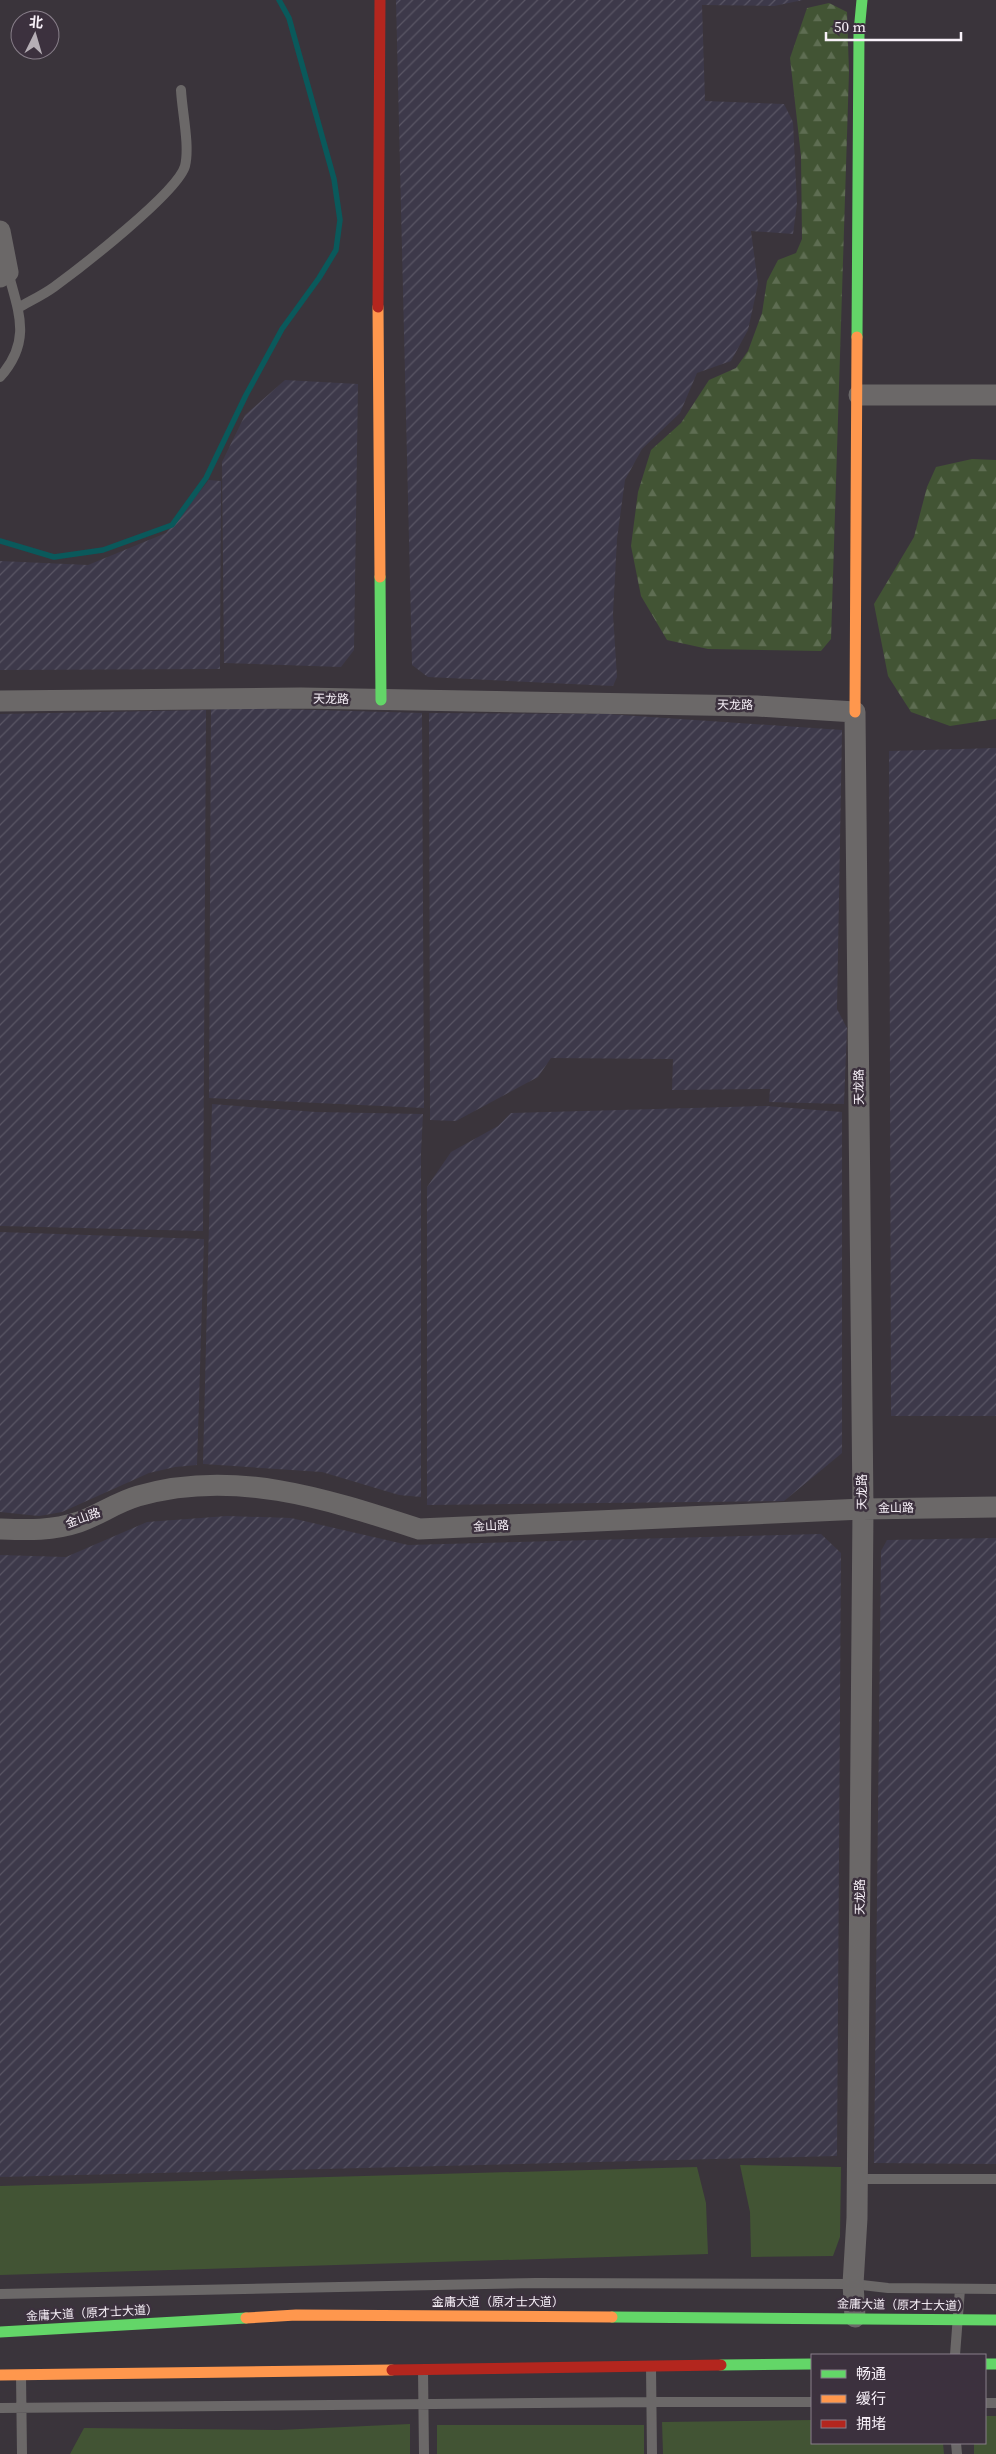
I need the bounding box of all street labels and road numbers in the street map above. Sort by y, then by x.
street label: 天龙路 [313,691,349,707]
street label: 天龙路 [717,697,753,713]
street label: 天龙路 [851,1069,867,1105]
street label: 天龙路 [854,1474,870,1510]
street label: 金山路 [878,1500,914,1516]
street label: 金山路 [63,1504,103,1532]
street label: 金山路 [473,1517,509,1535]
street label: 天龙路 [852,1879,868,1915]
street label: 金庸大道（原才士大道） [432,2294,564,2310]
street label: 金庸大道（原才士大道） [837,2296,969,2314]
street label: 金庸大道（原才士大道） [26,2302,158,2324]

